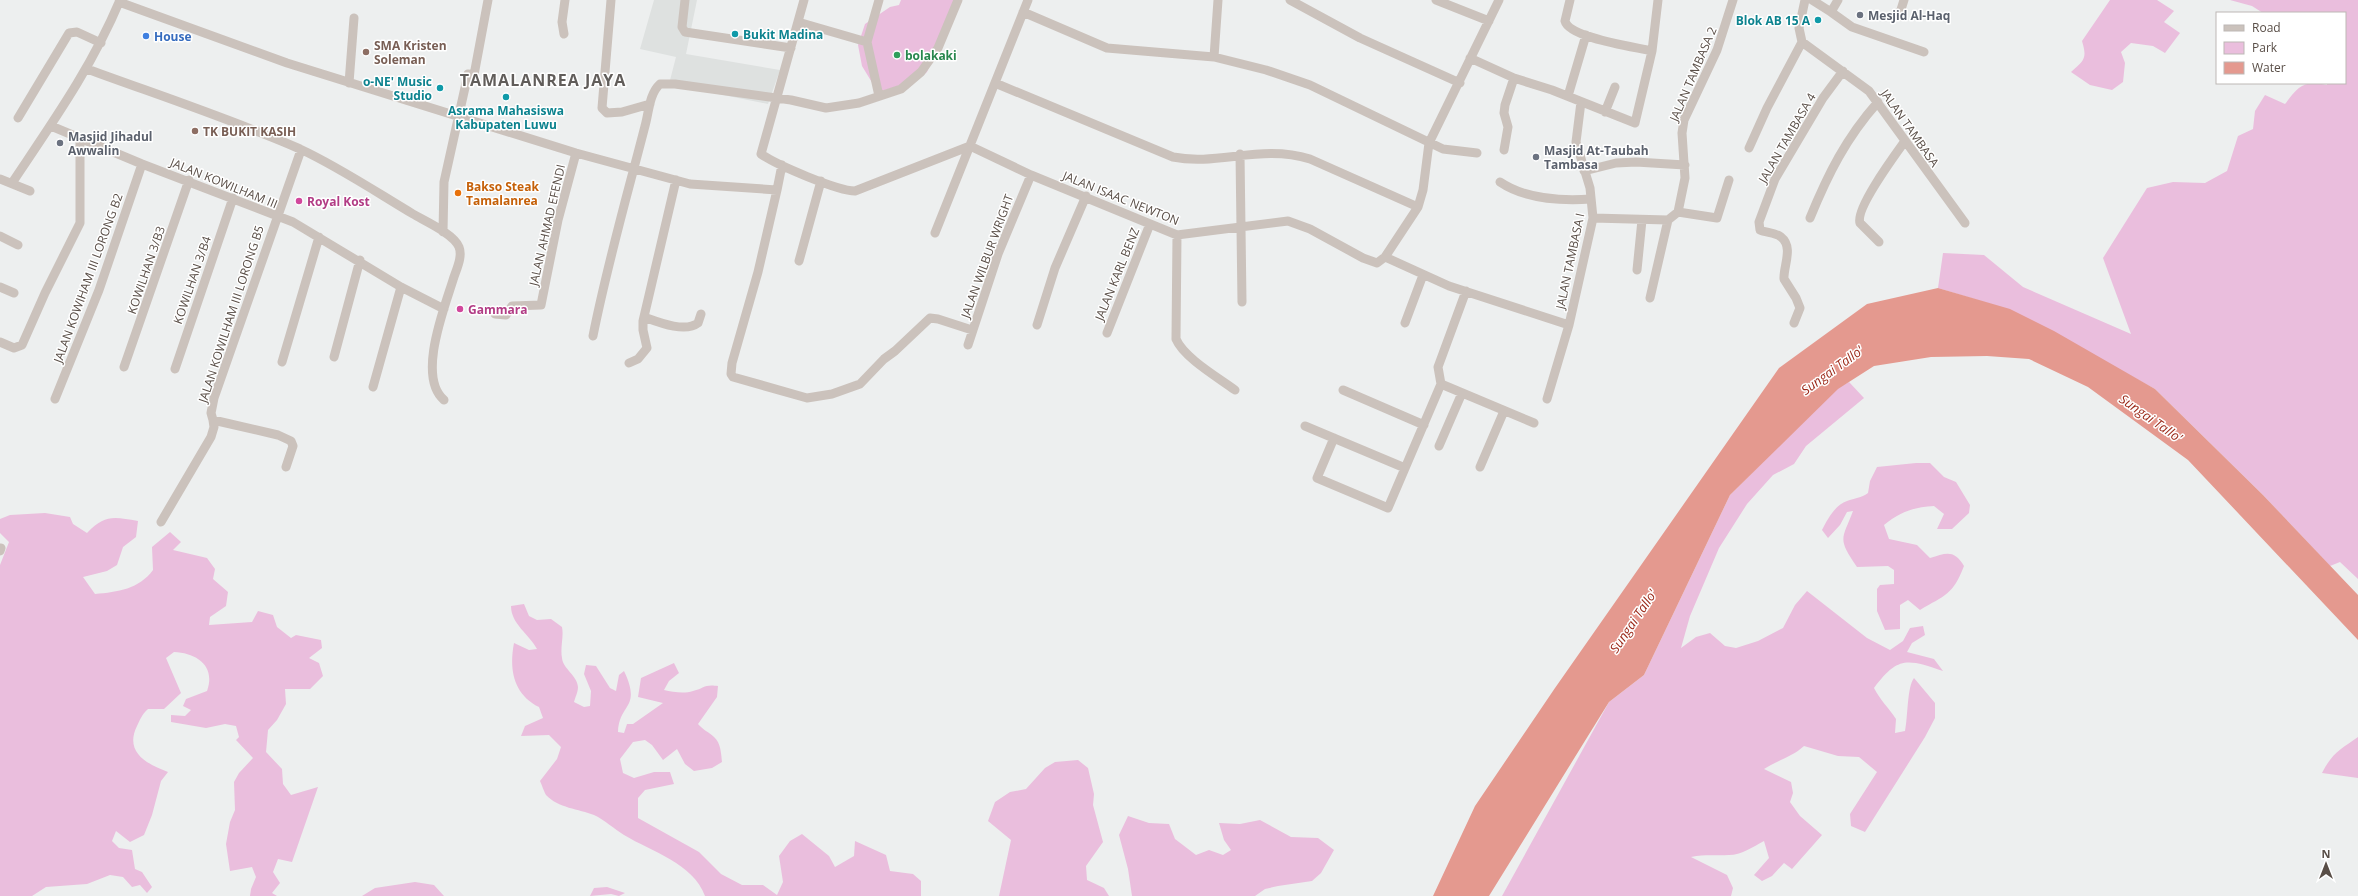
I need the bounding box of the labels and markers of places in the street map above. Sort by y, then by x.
place label: Mesjid Al-Haq [1868,7,1950,24]
marker: Mesjid Al-Haq [1855,10,1865,20]
place label: Blok AB 15 A [1736,12,1811,29]
marker: Blok AB 15 A [1813,15,1823,25]
place label: Bukit Madina [743,26,823,43]
place label: House [154,28,192,45]
marker: Bukit Madina [730,29,740,39]
marker: House [141,31,151,41]
place label: SMA Kristen Soleman [374,37,447,68]
marker: SMA Kristen Soleman [361,47,371,57]
place label: bolakaki [905,47,957,64]
marker: bolakaki [892,50,902,60]
place label: o-NE' Music Studio [363,73,432,104]
marker: o-NE' Music Studio [435,83,445,93]
marker: Asrama Mahasiswa Kabupaten Luwu [501,92,511,102]
place label: Asrama Mahasiswa Kabupaten Luwu [448,102,564,133]
place label: TK BUKIT KASIH [203,123,296,140]
marker: TK BUKIT KASIH [190,126,200,136]
place label: Masjid Jihadul Awwalin [68,128,152,159]
marker: Masjid Jihadul Awwalin [55,138,65,148]
place label: Masjid At-Taubah Tambasa [1544,142,1649,173]
marker: Masjid At-Taubah Tambasa [1531,152,1541,162]
place label: Bakso Steak Tamalanrea [466,178,539,209]
marker: Bakso Steak Tamalanrea [453,188,463,198]
place label: Royal Kost [307,193,370,210]
marker: Royal Kost [294,196,304,206]
place label: Gammara [468,301,527,318]
marker: Gammara [455,304,465,314]

